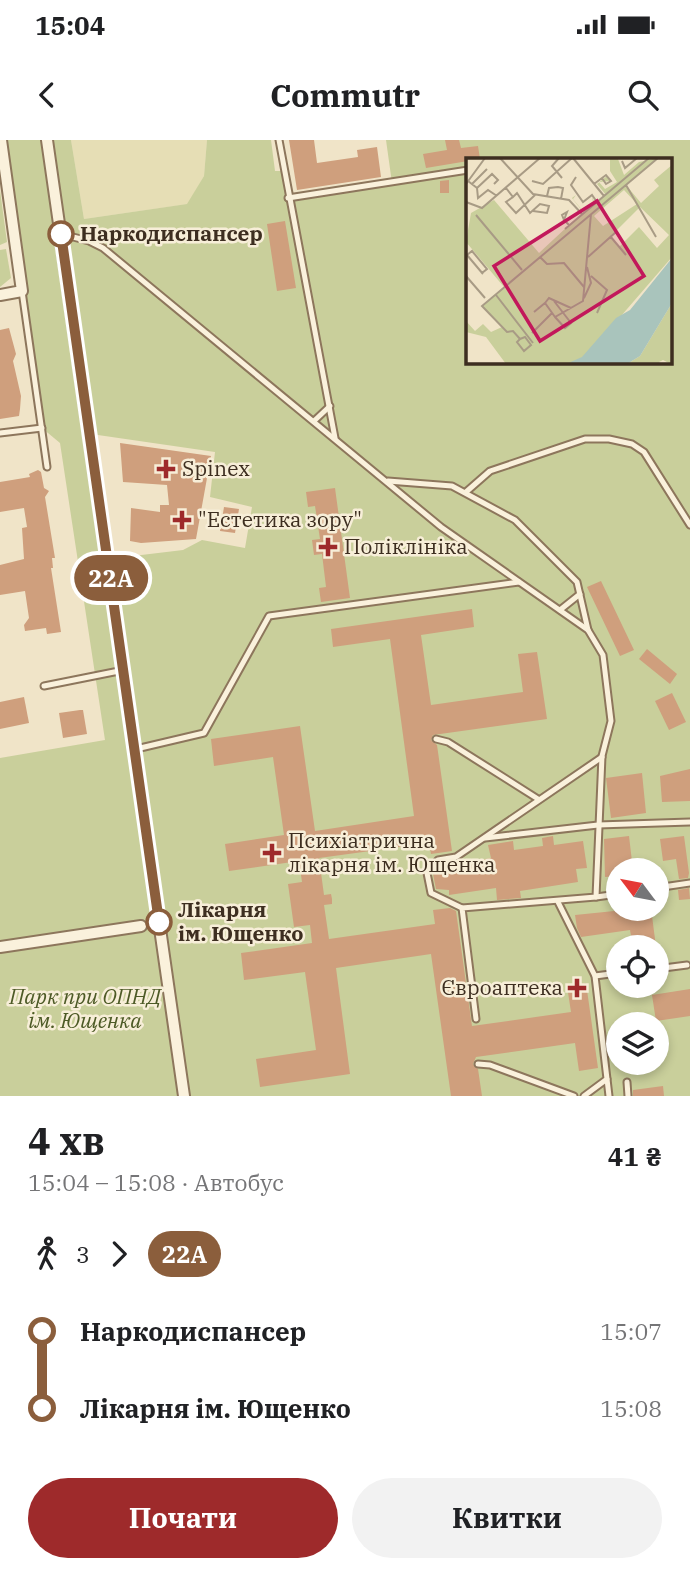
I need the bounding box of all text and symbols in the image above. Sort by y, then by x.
text: 15:04 [35,8,105,42]
text: Commutr [270,74,420,116]
icon: back [28,76,66,114]
icon: search [624,76,662,114]
inset map [466,158,672,364]
place label: Наркодиспансер [80,219,263,247]
marker: Наркодиспансер [48,221,74,247]
place label: Spinex [182,454,250,482]
marker: Spinex [156,459,176,479]
place label: "Естетика зору" [198,505,362,533]
marker: "Естетика зору" [172,510,192,530]
place label: Поліклініка [344,532,468,560]
marker: Поліклініка [318,537,338,557]
line badge: 22А [71,555,151,601]
text: 22А [88,562,134,594]
place label: Психіатрична лікарня ім. Ющенка [288,826,495,878]
marker: Психіатрична лікарня ім. Ющенка [262,843,282,863]
north arrow [606,858,668,920]
map controls [606,858,669,1075]
place label: Лікарня ім. Ющенко [178,895,304,947]
marker: Лікарня ім. Ющенко [146,909,172,935]
button: locate [606,935,669,998]
place label: Євроаптека [441,973,563,1001]
marker: Євроаптека [569,980,585,996]
park label: Парк при ОПНД ім. Ющенка [8,982,163,1034]
button: layers [606,1012,669,1075]
text: 4 хв [28,1116,105,1165]
text: 41 ₴ [608,1139,662,1173]
text: 15:04 – 15:08 · Автобус [28,1167,284,1197]
icon: walk [28,1235,66,1273]
icon: forward [100,1235,138,1273]
text: 22А [162,1238,207,1270]
text: 3 [76,1239,90,1269]
text: Наркодиспансер [80,1314,306,1348]
text: 15:07 [600,1316,662,1346]
text: Лікарня ім. Ющенко [80,1391,351,1425]
text: 15:08 [600,1393,662,1423]
button: Почати [28,1478,338,1558]
button: Квитки [352,1478,662,1558]

